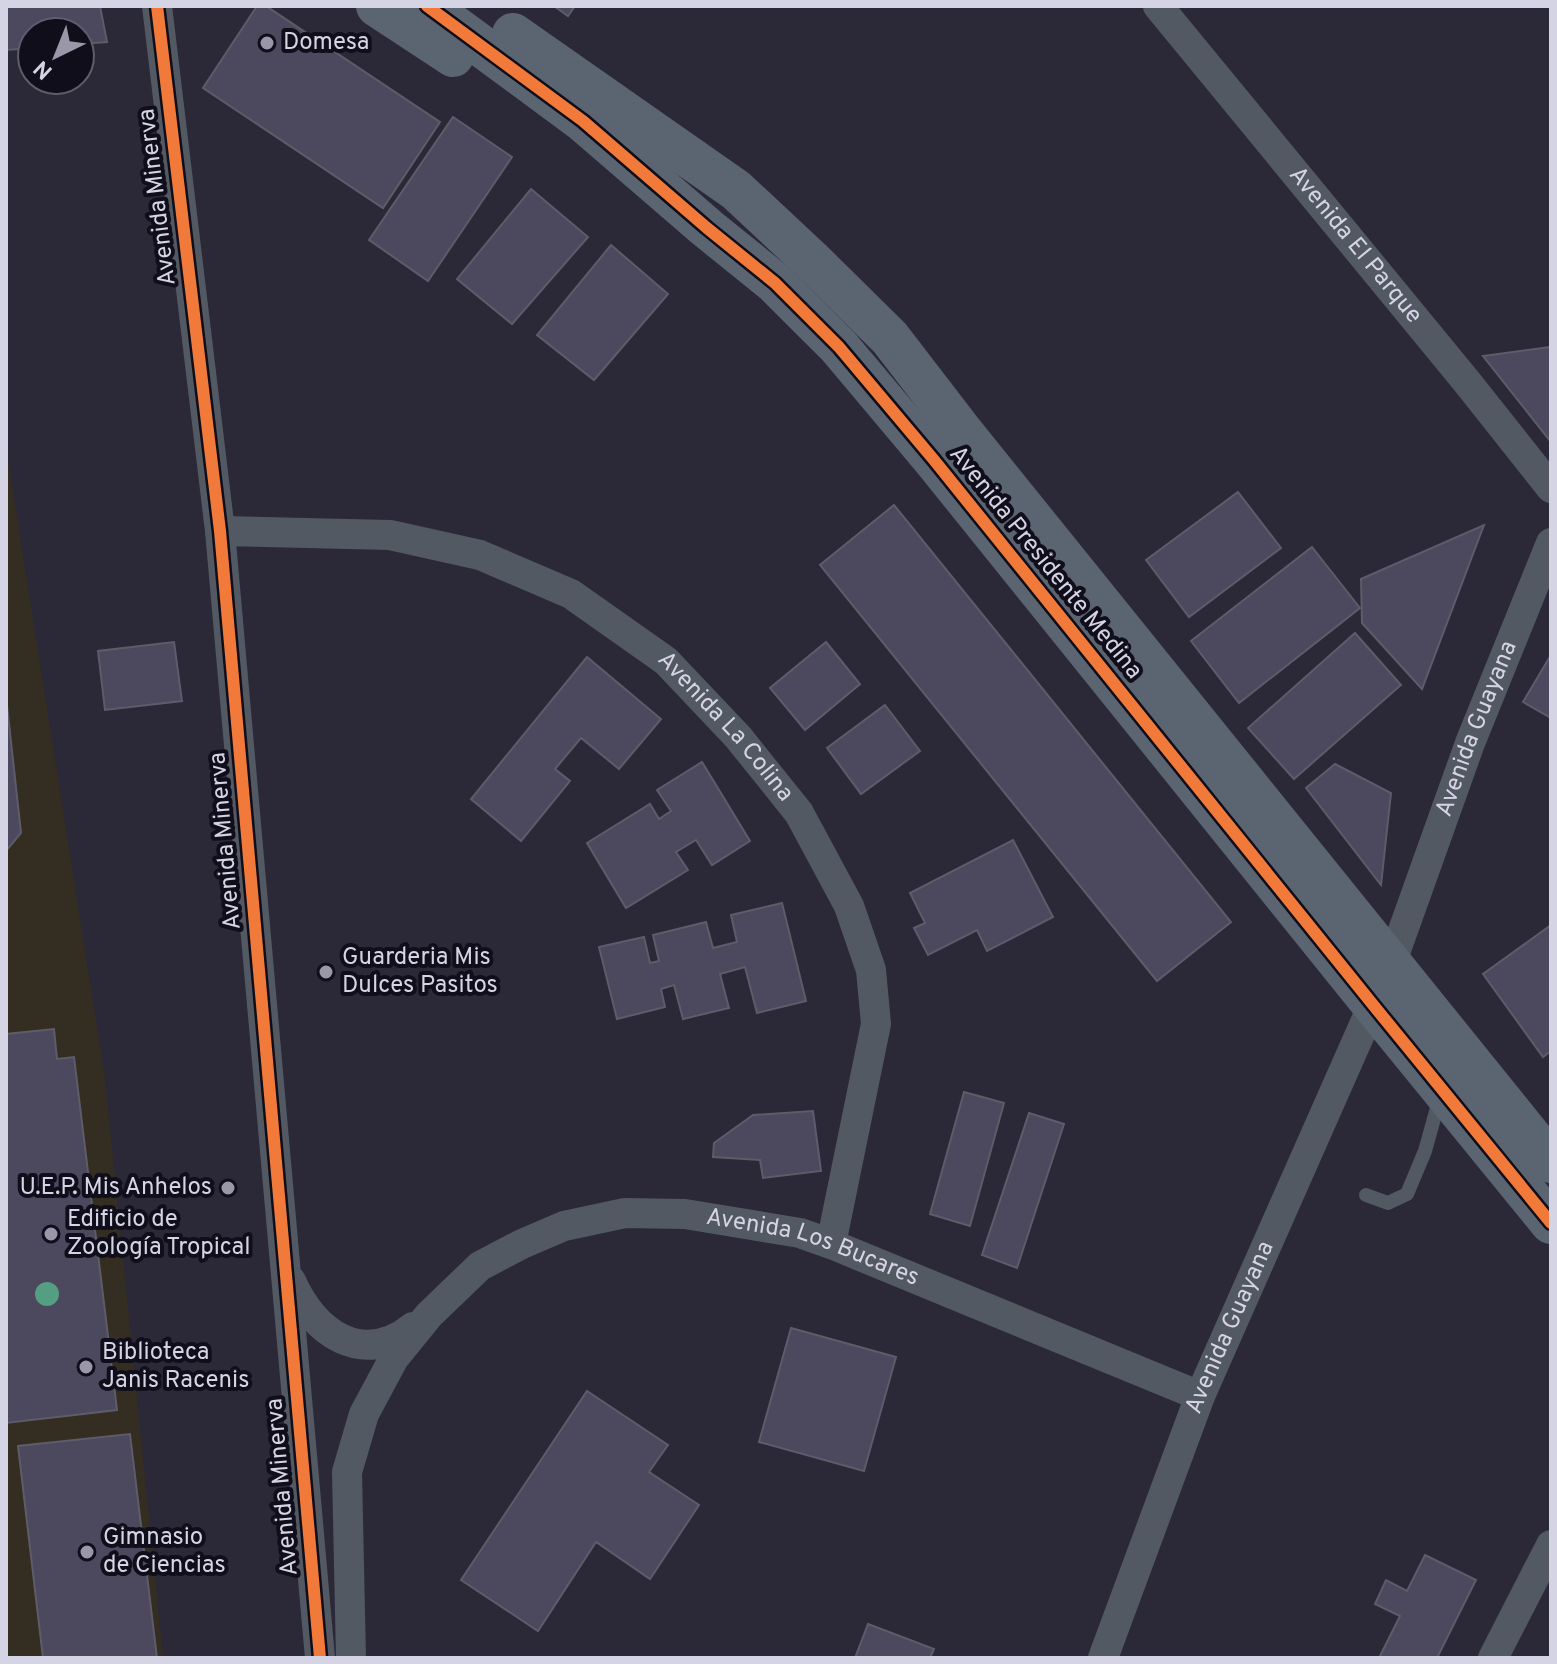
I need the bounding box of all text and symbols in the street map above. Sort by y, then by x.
north arrow [16,16,96,96]
place label: Domesa [283,28,369,58]
marker: Domesa [258,34,276,52]
text: N [29,54,59,84]
street label: Avenida Minerva [132,107,184,287]
street label: Avenida El Parque [1282,161,1428,330]
street label: Avenida Presidente Medina [942,440,1148,686]
street label: Avenida Guayana [1430,637,1525,821]
street label: Avenida La Colina [650,646,799,808]
street label: Avenida Minerva [203,751,249,931]
place label: Guarderia Mis Dulces Pasitos [342,943,498,1001]
marker: Guarderia Mis Dulces Pasitos [317,963,335,981]
place label: U.E.P. Mis Anhelos [19,1173,212,1203]
marker: U.E.P. Mis Anhelos [219,1179,237,1197]
street label: Avenida Los Bucares [704,1203,923,1294]
place label: Edificio de Zoología Tropical [67,1205,251,1263]
marker: Edificio de Zoología Tropical [42,1225,60,1243]
street label: Avenida Guayana [1180,1237,1282,1418]
place label: Biblioteca Janis Racenis [102,1338,249,1396]
marker: Biblioteca Janis Racenis [77,1358,95,1376]
street label: Avenida Minerva [260,1397,306,1577]
place label: Gimnasio de Ciencias [103,1523,226,1581]
marker: Gimnasio de Ciencias [78,1543,96,1561]

